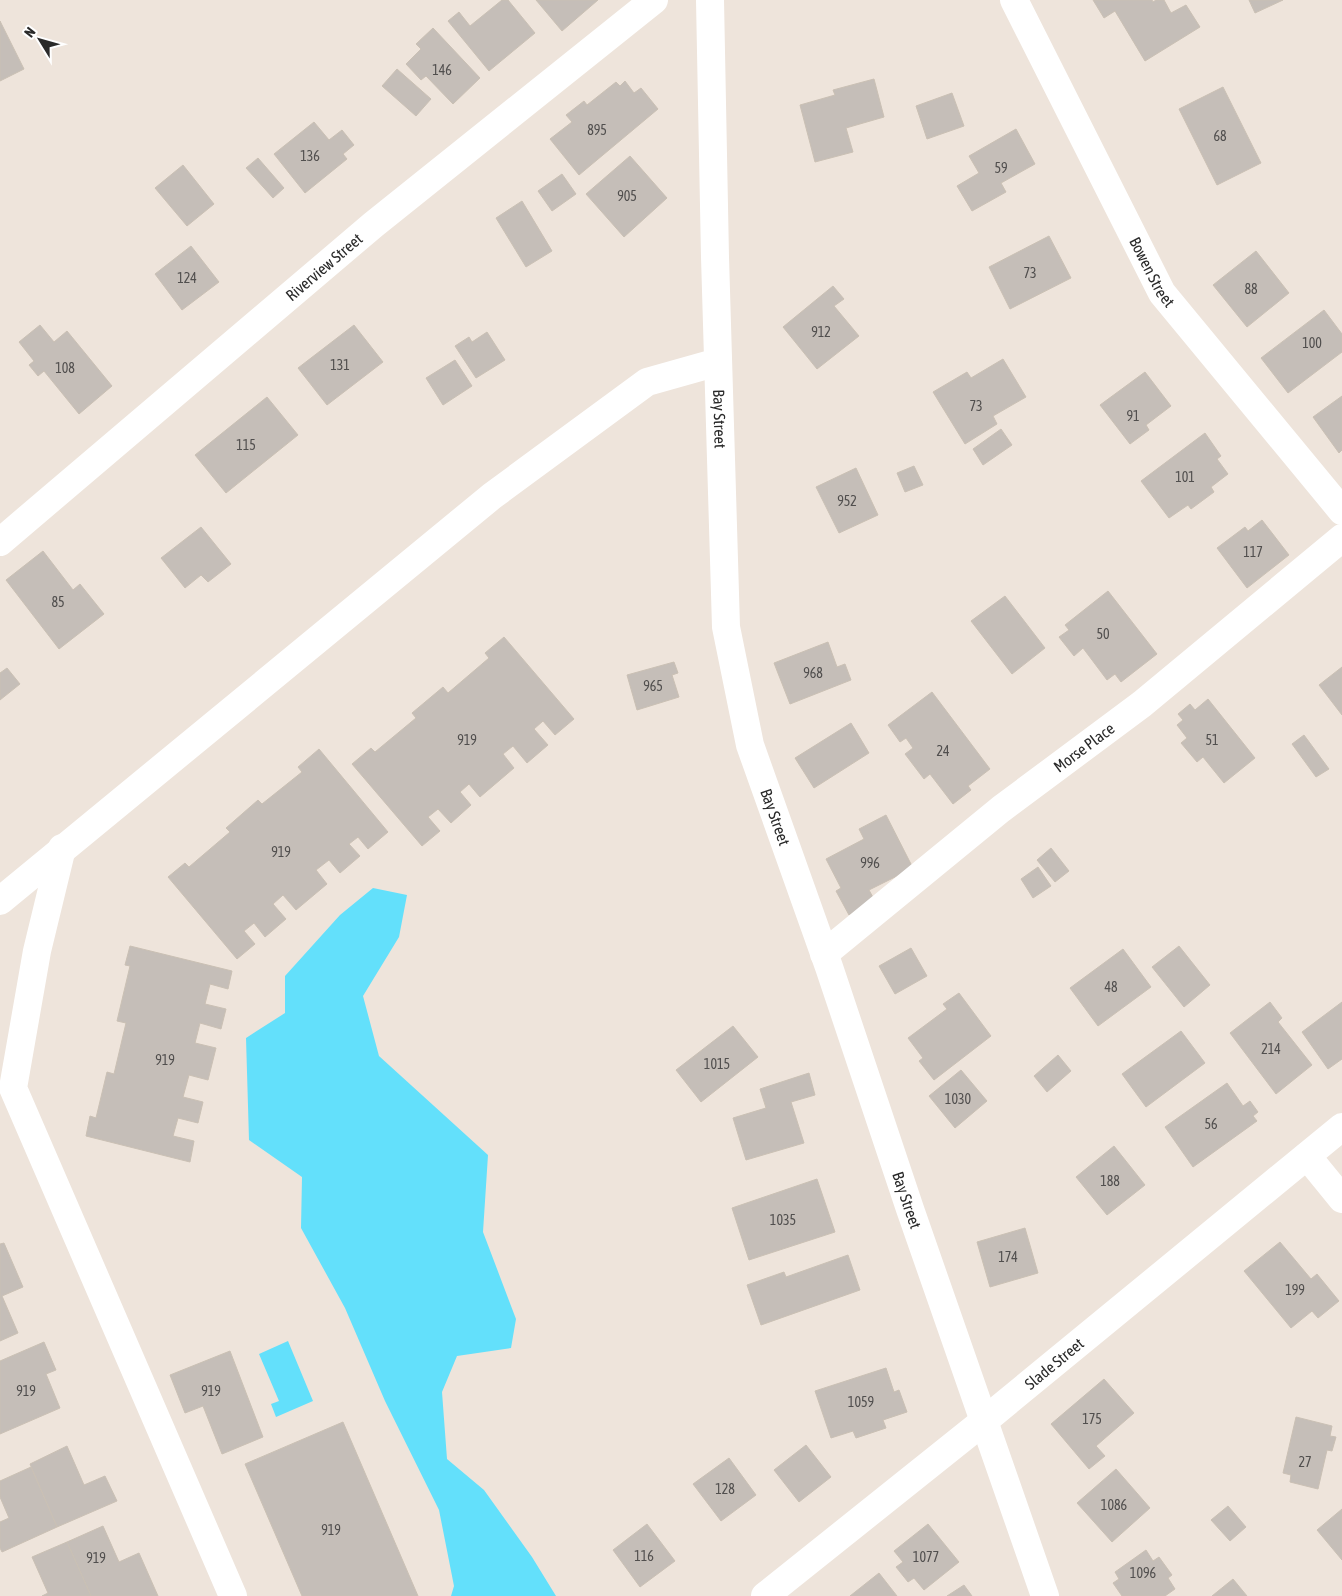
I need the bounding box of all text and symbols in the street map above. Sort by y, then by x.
north arrow [15,15,65,65]
text: N [21,24,38,40]
house number: 146 [432,62,452,78]
house number: 895 [587,122,607,138]
house number: 68 [1213,128,1227,144]
house number: 136 [300,148,320,164]
house number: 59 [994,160,1008,176]
house number: 905 [617,188,637,204]
street label: Riverview Street [282,229,366,304]
street label: Bowen Street [1126,234,1179,311]
house number: 73 [1023,265,1037,281]
house number: 124 [177,270,197,286]
house number: 88 [1244,281,1258,297]
house number: 912 [811,324,831,340]
house number: 100 [1302,335,1322,351]
house number: 131 [330,357,350,373]
house number: 108 [55,360,75,376]
street label: Bay Street [709,389,730,449]
house number: 73 [969,398,983,414]
house number: 91 [1126,408,1140,424]
house number: 115 [236,437,256,453]
house number: 101 [1175,469,1195,485]
house number: 952 [837,493,857,509]
house number: 117 [1243,544,1263,560]
house number: 85 [51,594,65,610]
house number: 50 [1096,626,1110,642]
house number: 968 [803,665,823,681]
house number: 965 [643,678,663,694]
street label: Morse Place [1050,719,1118,776]
house number: 919 [457,732,477,748]
house number: 51 [1205,732,1219,748]
house number: 24 [936,743,950,759]
street label: Bay Street [757,786,794,848]
house number: 919 [271,844,291,860]
house number: 996 [860,855,880,871]
house number: 48 [1104,979,1118,995]
house number: 214 [1261,1041,1281,1057]
house number: 919 [155,1052,175,1068]
house number: 1015 [704,1056,730,1072]
house number: 1030 [945,1091,972,1107]
house number: 56 [1204,1116,1218,1132]
street label: Bay Street [889,1169,925,1231]
house number: 188 [1100,1173,1120,1189]
house number: 1035 [770,1212,796,1228]
house number: 174 [998,1249,1018,1265]
house number: 199 [1285,1282,1305,1298]
street label: Slade Street [1021,1334,1087,1393]
house number: 919 [16,1383,36,1399]
house number: 919 [201,1383,221,1399]
house number: 1059 [848,1394,874,1410]
house number: 175 [1082,1411,1102,1427]
house number: 27 [1298,1454,1312,1470]
house number: 128 [715,1481,735,1497]
house number: 1086 [1101,1497,1128,1513]
house number: 919 [321,1522,341,1538]
house number: 116 [634,1548,654,1564]
house number: 1077 [913,1549,939,1565]
house number: 919 [86,1550,106,1566]
house number: 1096 [1130,1565,1157,1581]

